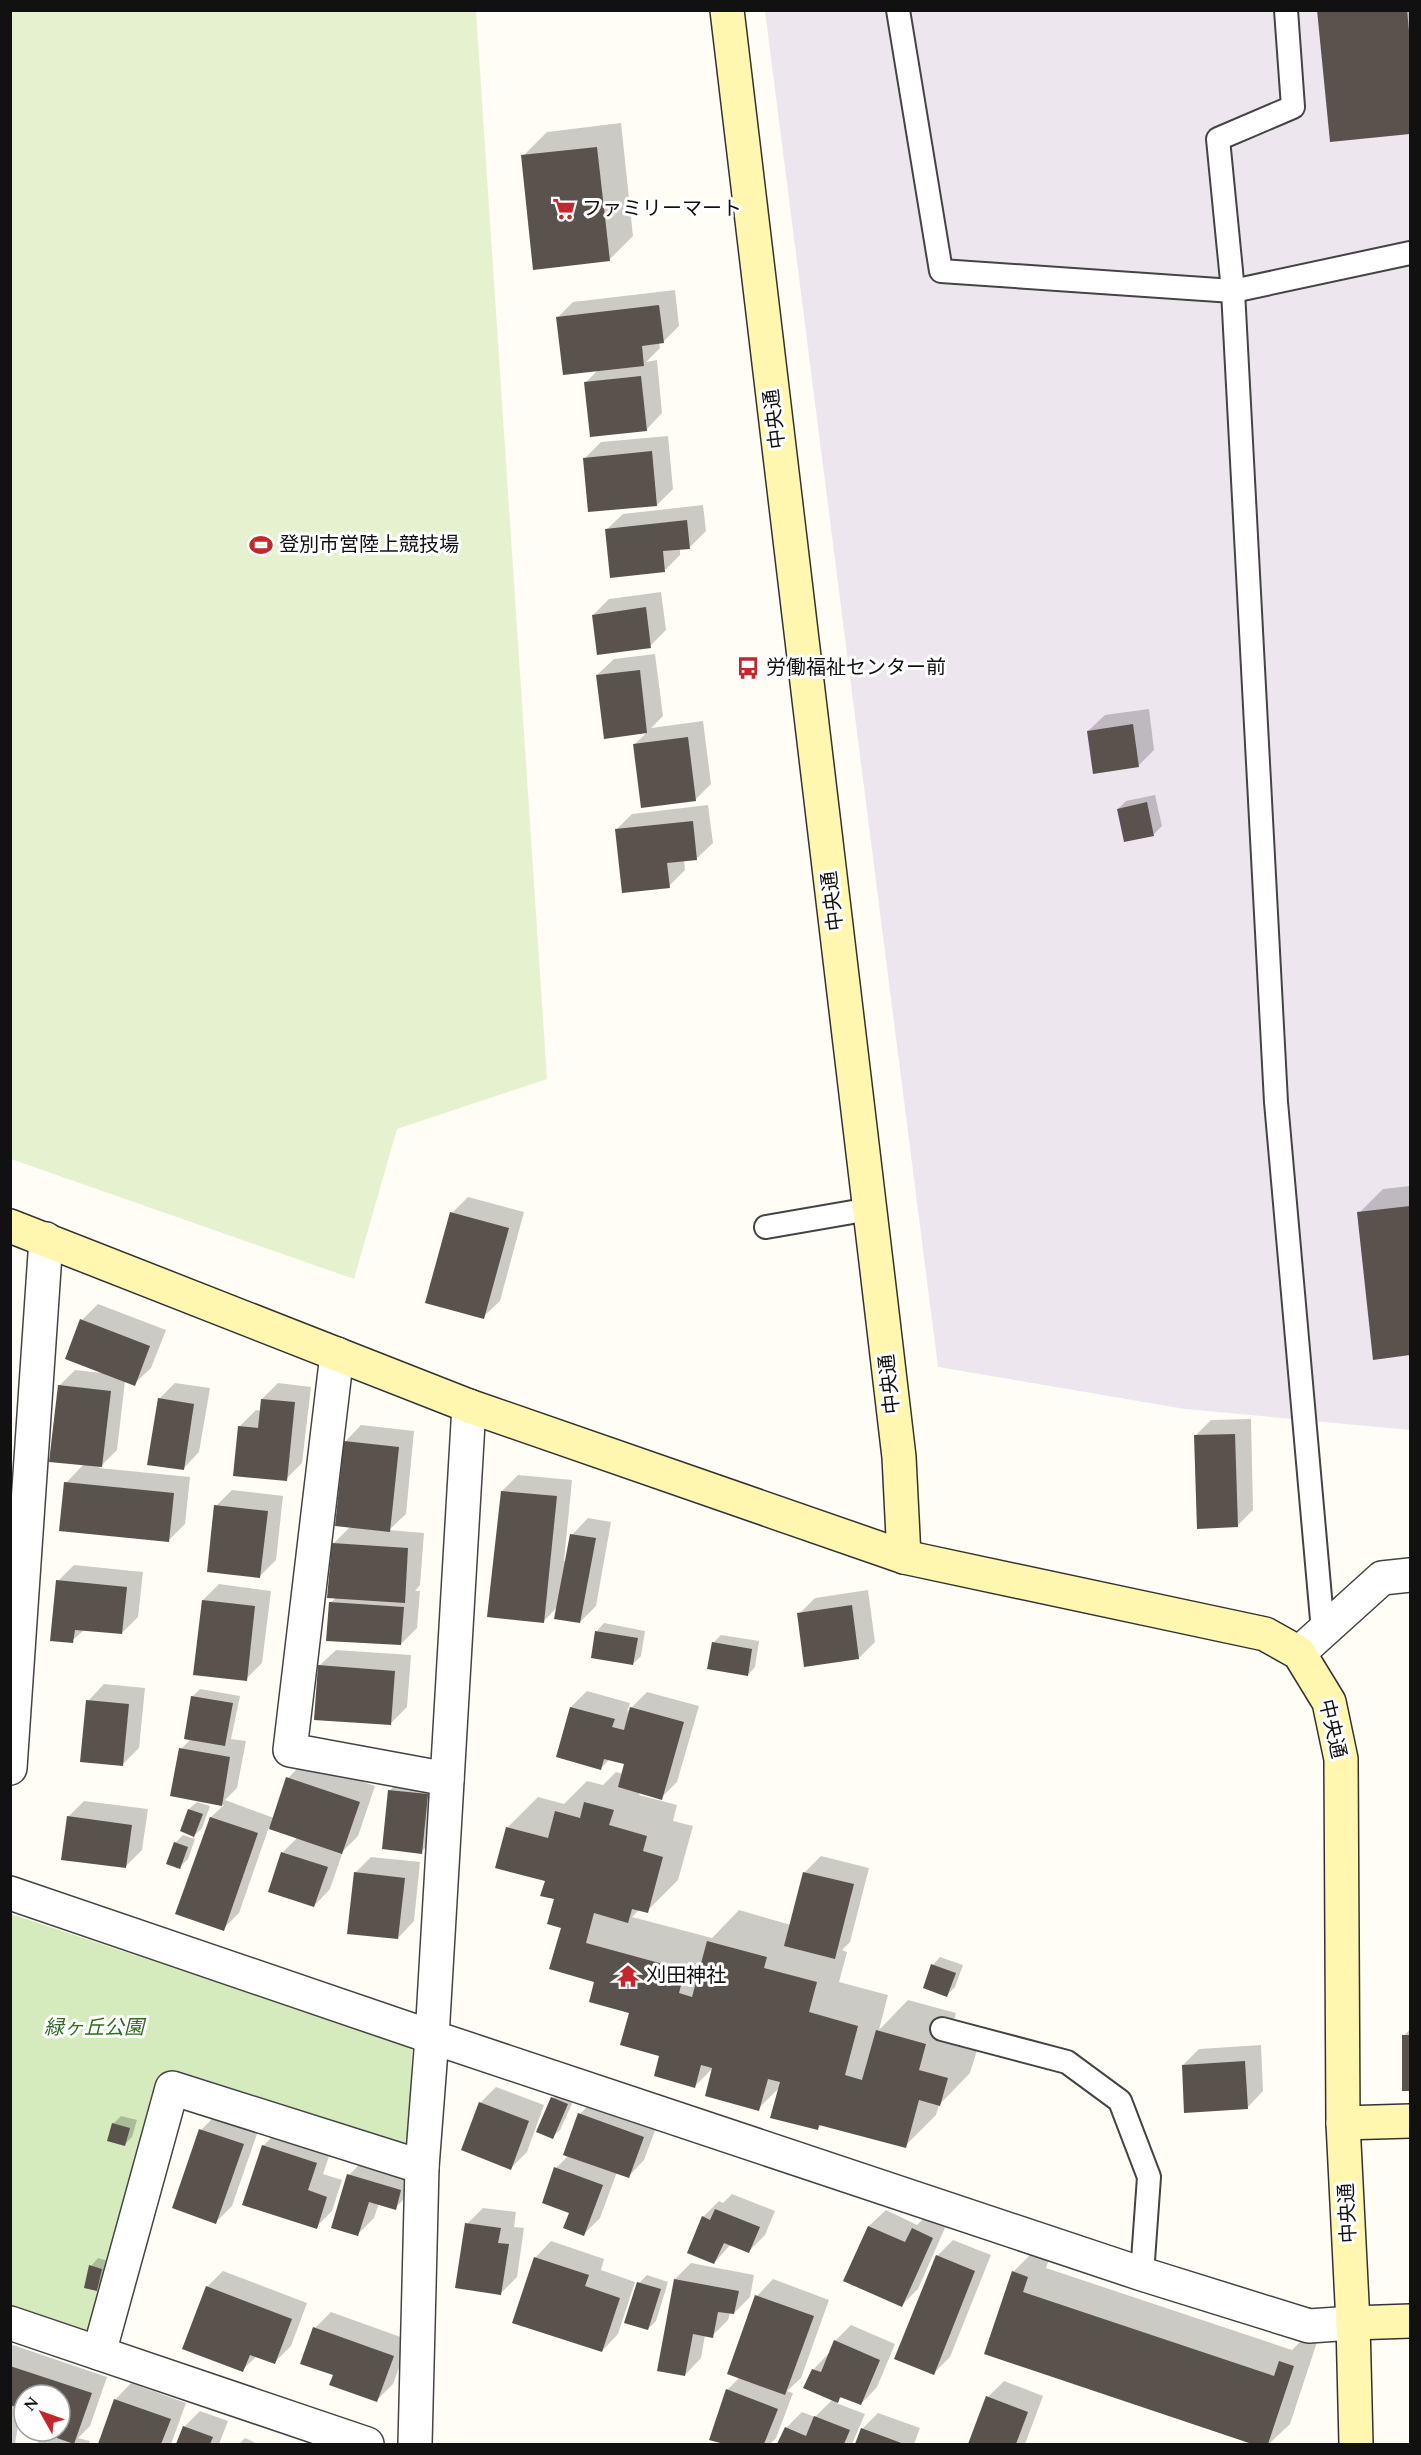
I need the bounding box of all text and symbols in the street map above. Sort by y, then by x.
place label: ファミリーマート [582,194,742,224]
supermarket icon: ファミリーマート [551,196,577,222]
street label: 中央通 [756,387,794,451]
place label: 登別市営陸上競技場 [279,530,459,560]
sports icon: 登別市営陸上競技場 [248,532,274,558]
place label: 労働福祉センター前 [766,653,946,683]
bus stop icon: 労働福祉センター前 [735,655,761,681]
street label: 中央通 [814,869,852,933]
street label: 中央通 [872,1353,908,1415]
street label: 中央通 [1311,1696,1353,1762]
place label: 刈田神社 [646,1961,726,1991]
temple icon: 刈田神社 [615,1963,641,1989]
park label: 緑ヶ丘公園 [44,2013,147,2043]
street label: 中央通 [1331,2182,1365,2244]
north arrow [12,2383,72,2443]
text: N [18,2391,45,2417]

